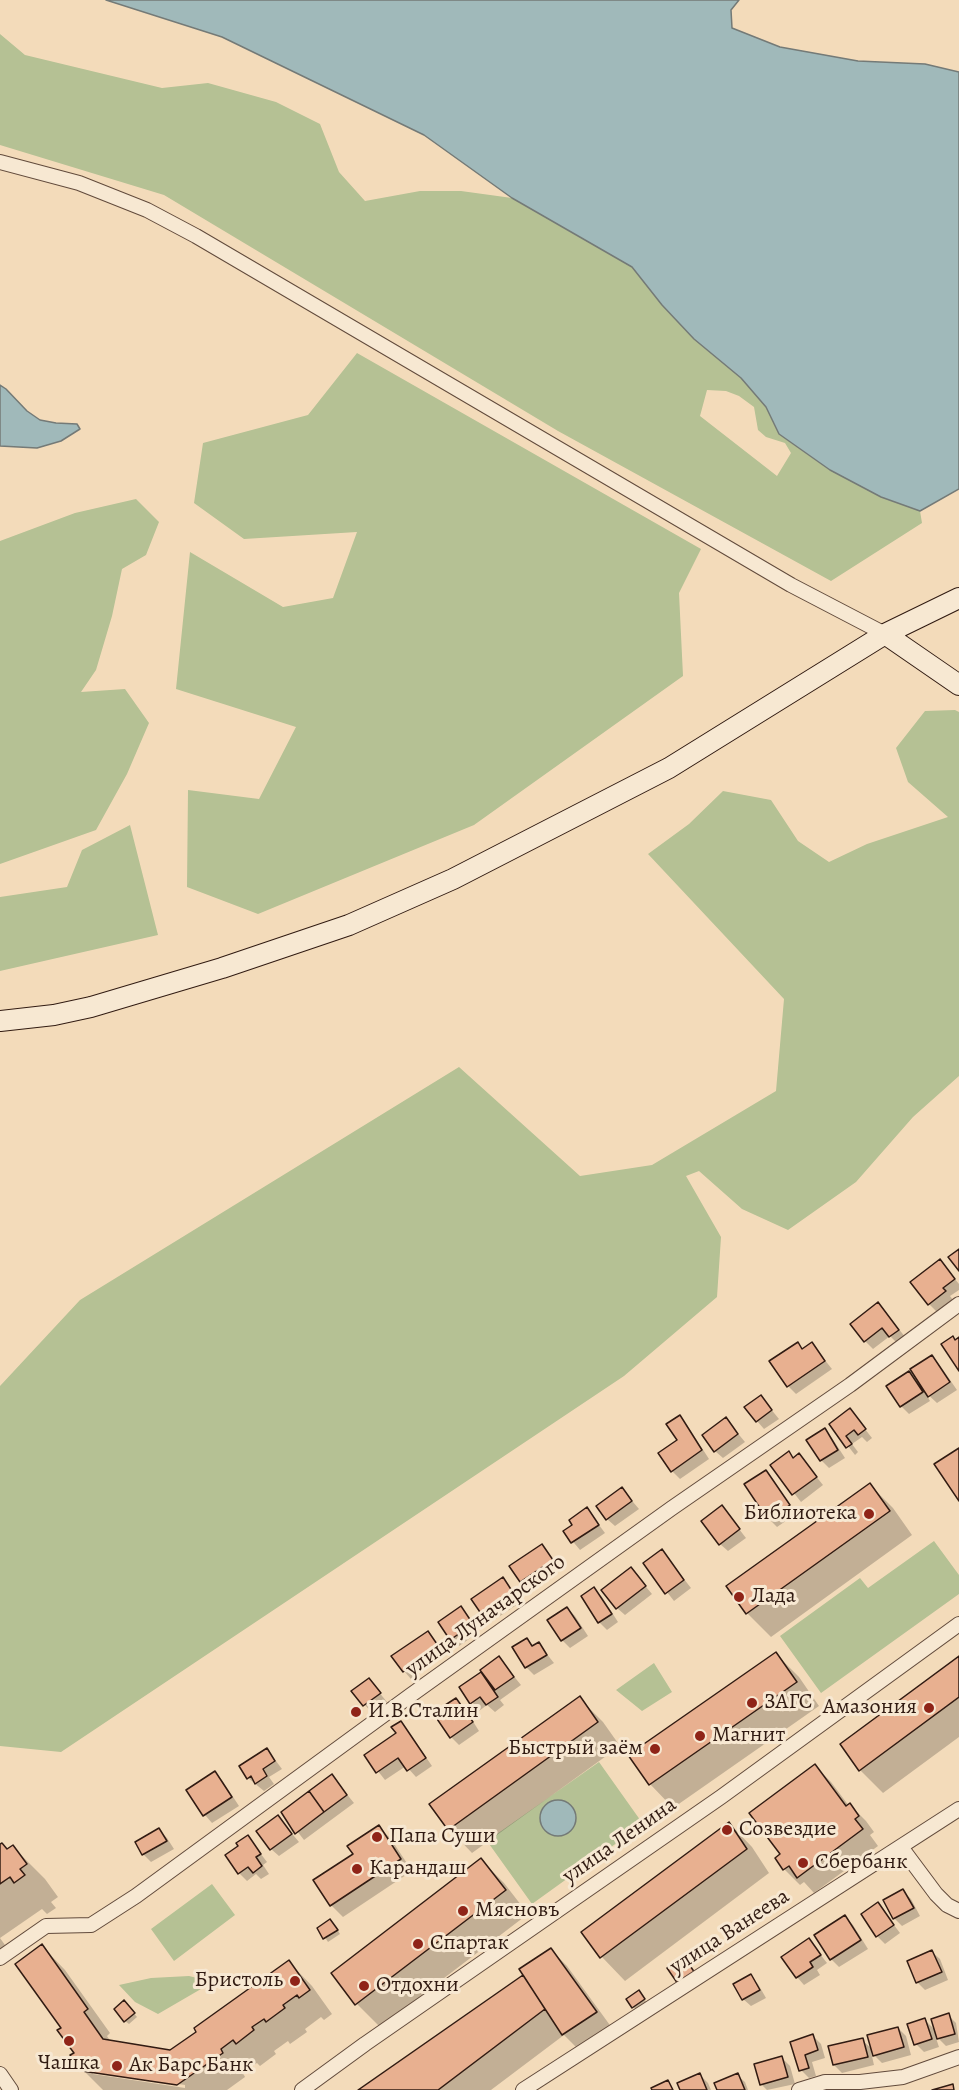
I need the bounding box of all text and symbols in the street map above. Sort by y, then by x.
place label: Библиотека [744,1501,857,1527]
marker: Библиотека [862,1507,876,1521]
street label: улица Луначарского [401,1549,571,1683]
place label: Лада [751,1584,796,1610]
marker: Лада [732,1590,746,1604]
place label: ЗАГС [764,1690,812,1716]
place label: Амазония [823,1695,917,1721]
marker: ЗАГС [745,1696,759,1710]
place label: И.В.Сталин [368,1699,479,1725]
marker: Амазония [922,1701,936,1715]
marker: И.В.Сталин [349,1705,363,1719]
place label: Магнит [712,1723,785,1749]
marker: Магнит [693,1729,707,1743]
place label: Быстрый заём [508,1736,643,1762]
marker: Быстрый заём [648,1742,662,1756]
street label: улица Ленина [558,1792,682,1890]
place label: Созвездие [739,1817,837,1843]
marker: Созвездие [720,1823,734,1837]
place label: Папа Суши [389,1824,496,1850]
marker: Папа Суши [370,1830,384,1844]
place label: Сбербанк [815,1850,908,1876]
place label: Карандаш [369,1856,466,1882]
marker: Сбербанк [796,1856,810,1870]
marker: Карандаш [350,1862,364,1876]
street label: улица Ванеева [665,1884,795,1980]
place label: Мясновъ [475,1898,559,1924]
marker: Мясновъ [456,1904,470,1918]
place label: Спартак [430,1931,509,1957]
marker: Спартак [411,1937,425,1951]
place label: Бристоль [194,1968,283,1994]
place label: Отдохни [376,1973,459,1999]
marker: Бристоль [288,1974,302,1988]
marker: Отдохни [357,1979,371,1993]
marker: Чашка [62,2034,76,2048]
place label: Чашка [38,2051,100,2077]
place label: Ак Барс Банк [129,2053,253,2079]
marker: Ак Барс Банк [110,2059,124,2073]

